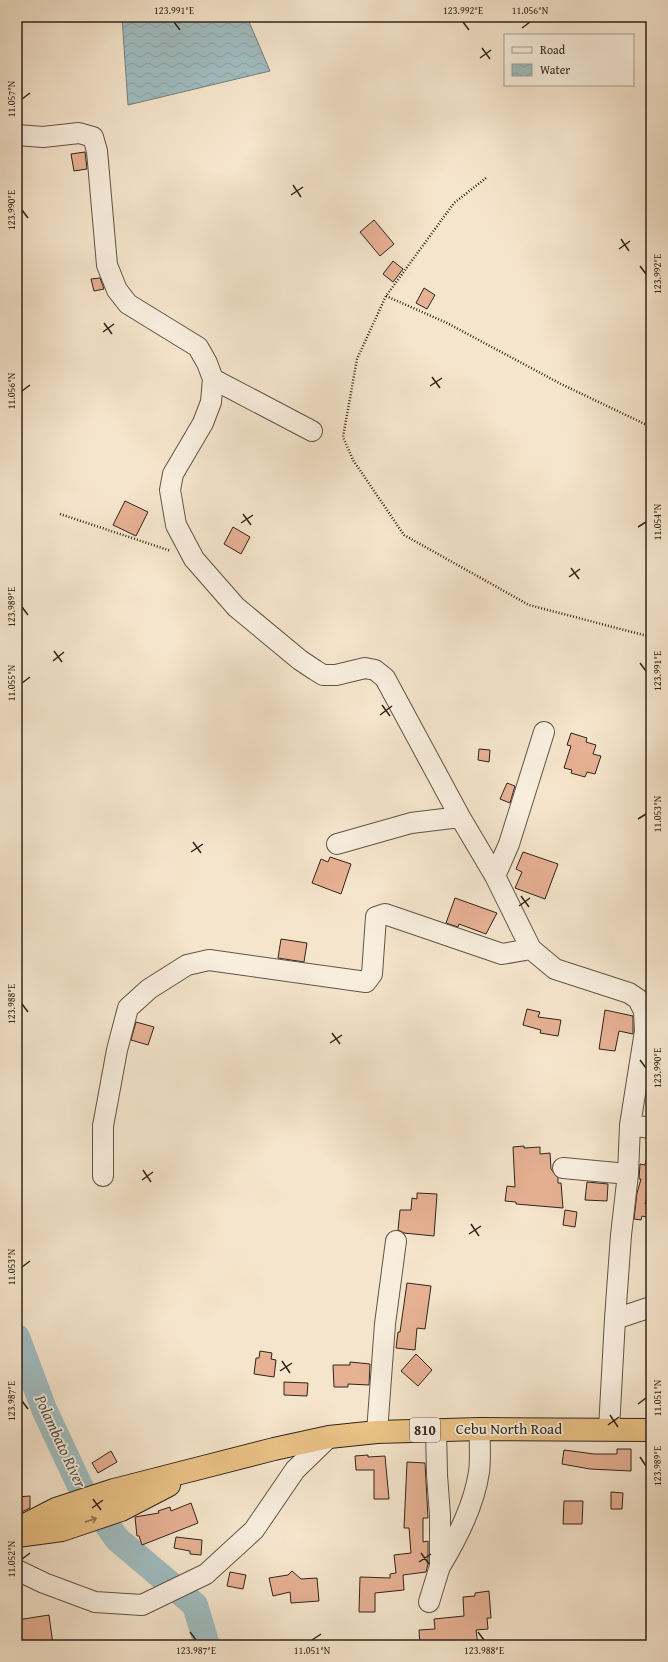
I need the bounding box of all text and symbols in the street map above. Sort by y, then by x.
text: 123.991°E [154,3,194,18]
text: 123.992°E [443,3,483,18]
text: 11.056°N [512,3,549,18]
legend [504,34,634,86]
text: Road [540,41,566,58]
text: Water [540,61,570,78]
text: 11.057°N [4,80,19,117]
text: 123.990°E [4,190,19,230]
text: 123.992°E [650,254,665,294]
text: 11.056°N [4,372,19,409]
text: 11.054°N [650,503,665,540]
text: 123.989°E [4,587,19,627]
text: 123.991°E [650,651,665,691]
text: 11.055°N [4,664,19,701]
text: 11.053°N [650,795,665,832]
text: 123.988°E [4,984,19,1024]
text: 123.990°E [650,1048,665,1088]
text: 11.053°N [4,1248,19,1285]
text: 11.051°N [650,1379,665,1416]
text: 123.987°E [4,1381,19,1421]
water label: Polambato River [29,1390,93,1492]
road number: 810 [410,1418,440,1442]
street label: Cebu North Road [456,1418,562,1439]
text: 123.989°E [650,1446,665,1486]
one-way arrow [85,1516,98,1523]
text: 11.052°N [4,1540,19,1577]
text: 123.987°E [176,1643,216,1658]
text: 11.051°N [294,1643,331,1658]
text: 123.988°E [464,1643,504,1658]

